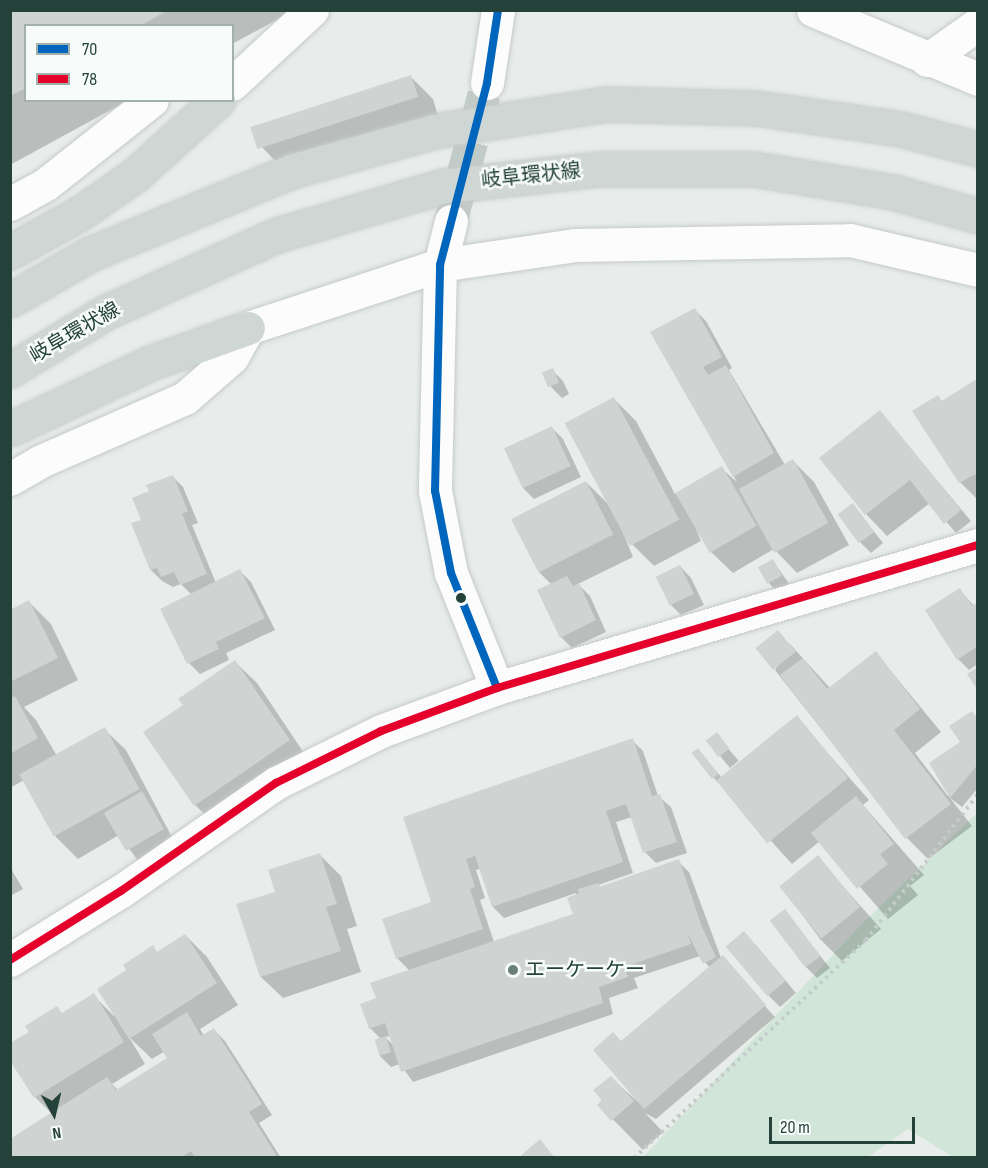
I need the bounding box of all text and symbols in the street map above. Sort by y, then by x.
legend [24,24,234,102]
text: 70 [82,39,97,60]
text: 78 [82,69,97,90]
street label: 岐阜環状線 [480,159,582,193]
street label: 岐阜環状線 [26,298,124,368]
unlabelled marker [455,592,467,604]
place label: エーケーケー [525,958,645,982]
marker: エーケーケー [506,963,520,977]
north arrow [24,1084,84,1144]
scale bar [772,1105,918,1143]
text: 20 m [780,1117,810,1138]
text: N [51,1122,62,1142]

